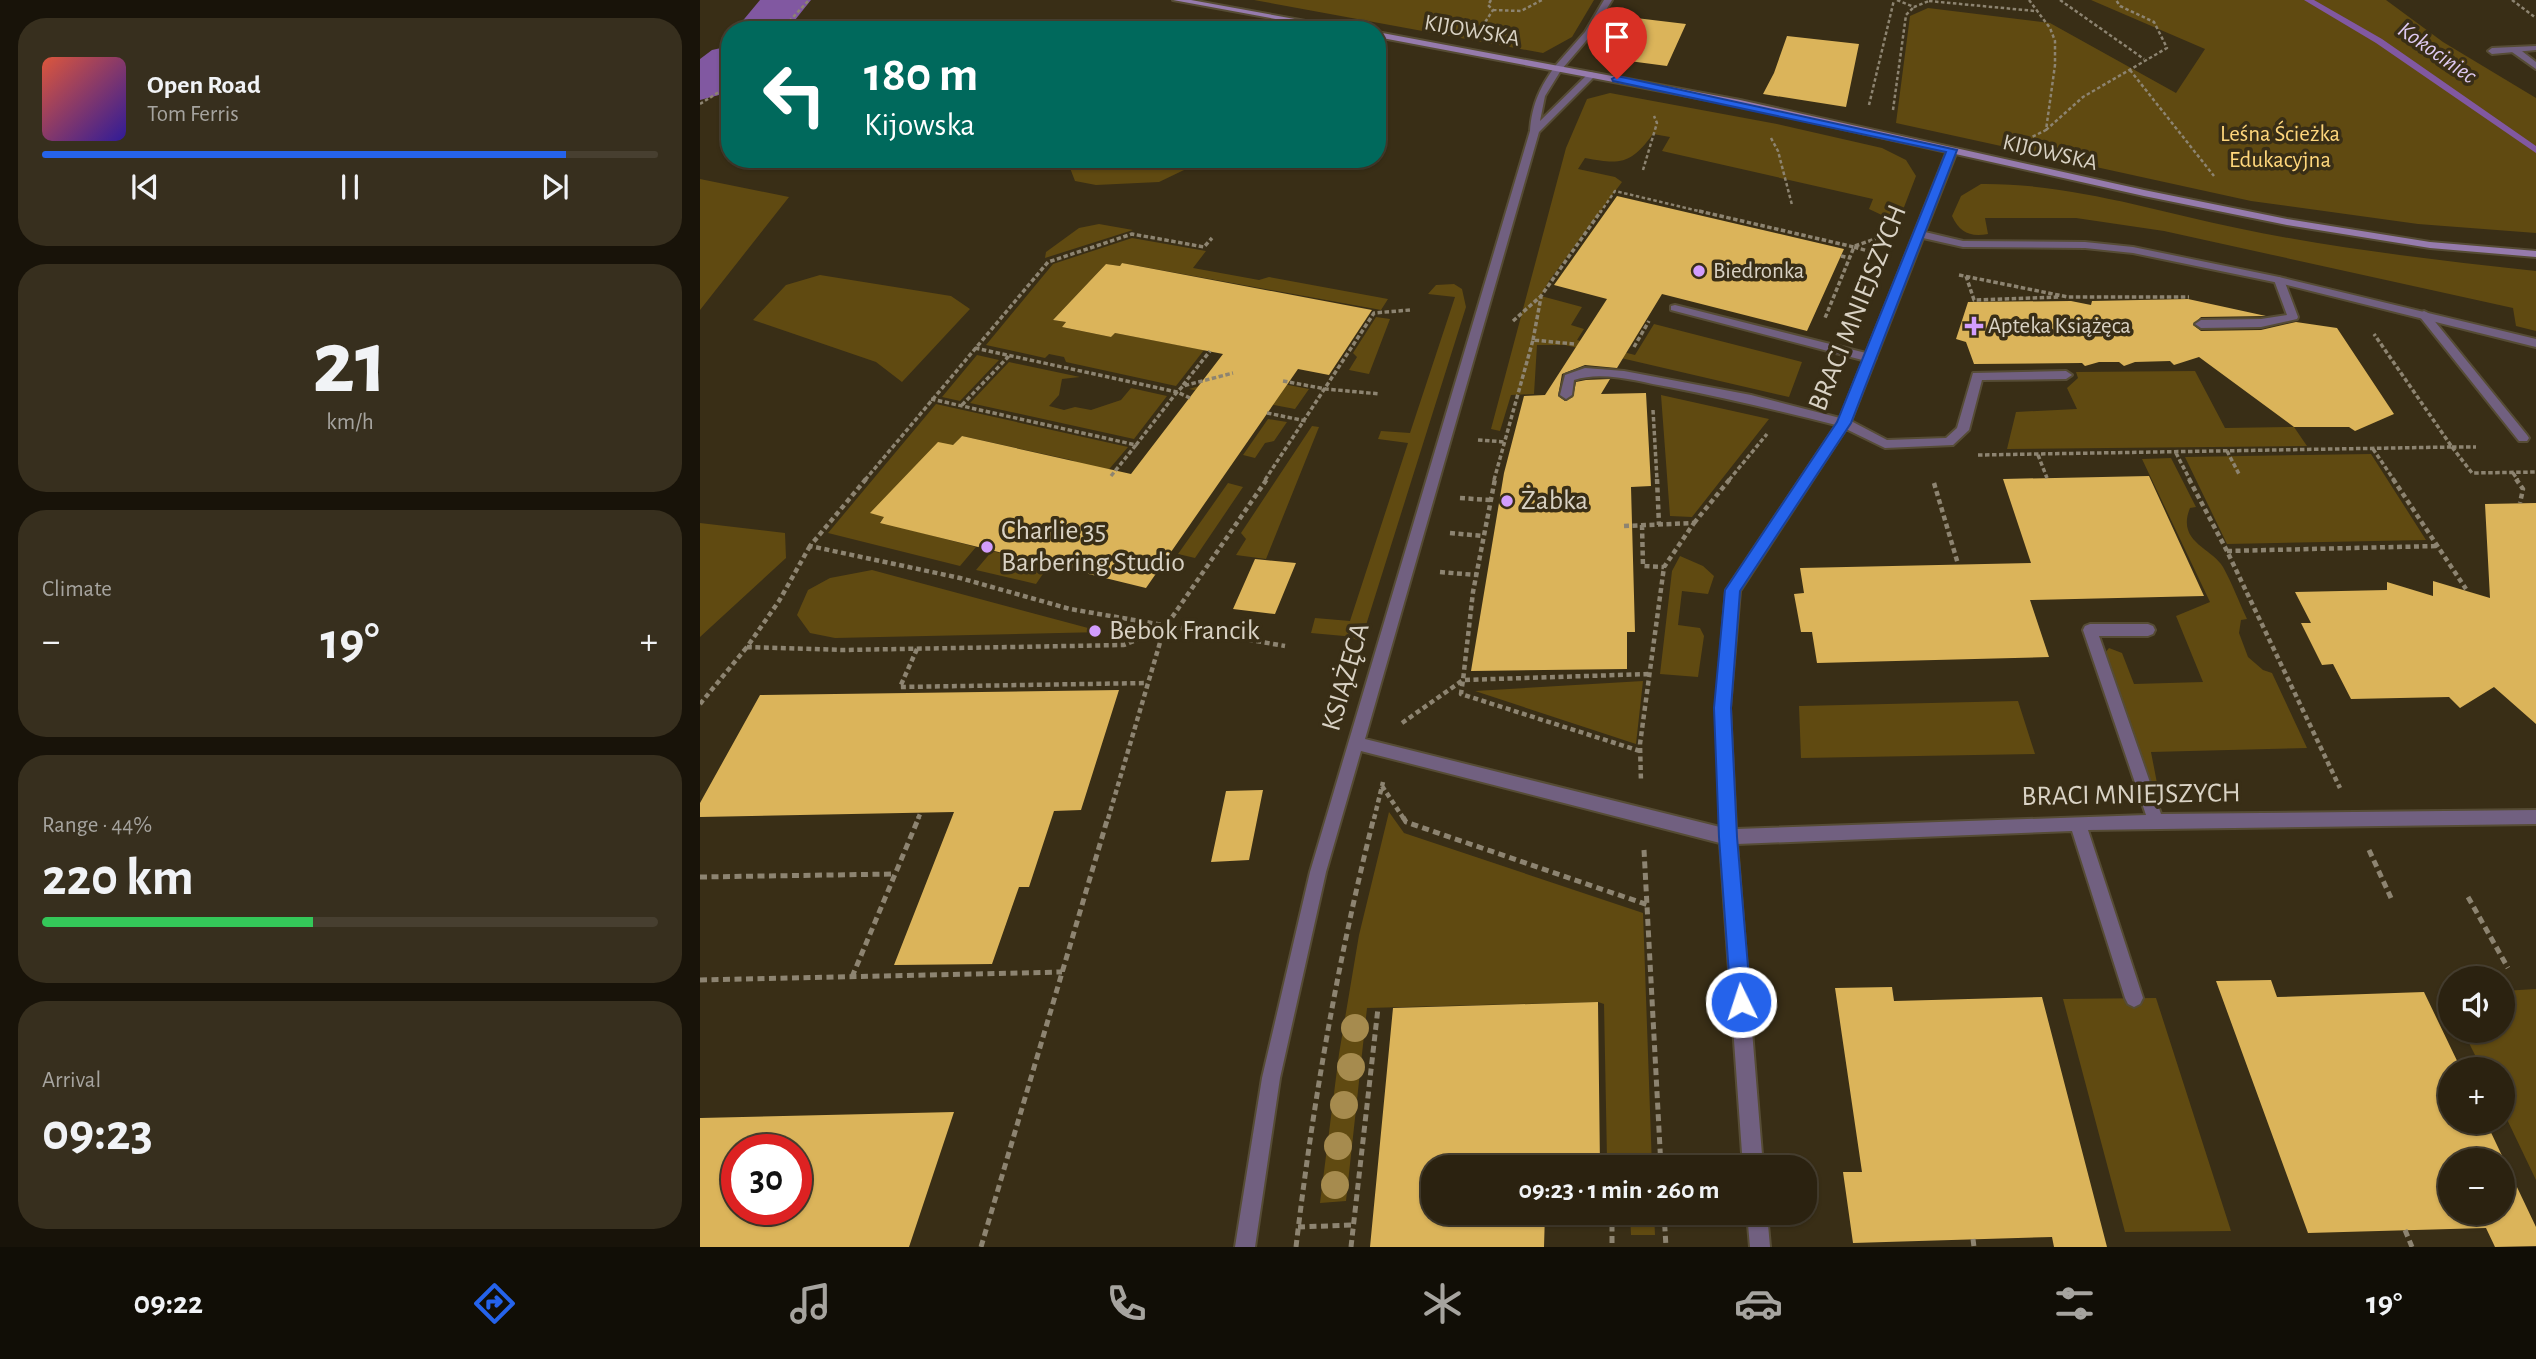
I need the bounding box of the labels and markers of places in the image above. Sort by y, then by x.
pin [1587,7,1647,79]
place label: Biedronka [1713,260,1804,283]
marker: Biedronka [1691,263,1707,279]
place label: Apteka Książęca [1988,315,2131,338]
marker: Apteka Książęca [1966,318,1982,334]
place label: Żabka [1521,485,1588,515]
marker: Żabka [1499,493,1515,509]
place label: Charlie 35 Barbering Studio [1001,517,1185,577]
marker: Charlie 35 Barbering Studio [979,539,995,555]
place label: Bebok Francik [1109,617,1260,645]
marker: Bebok Francik [1087,623,1103,639]

